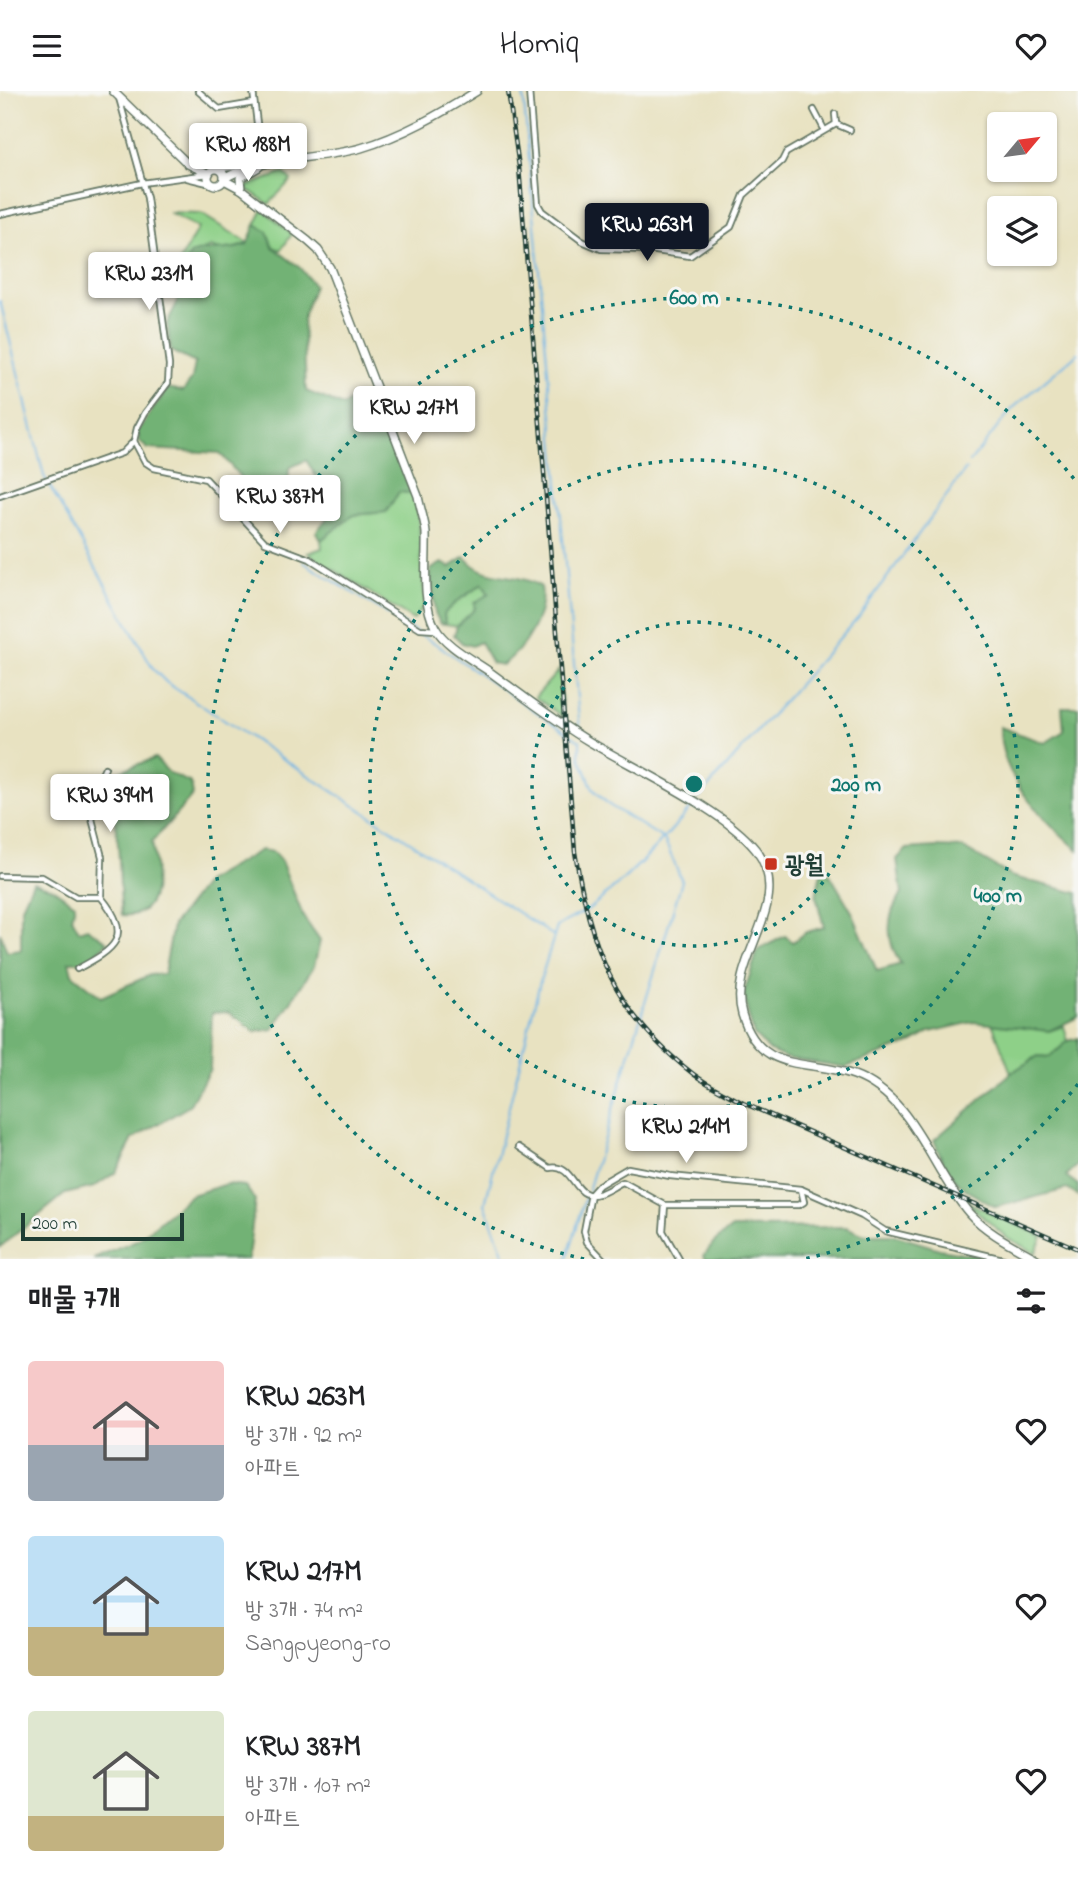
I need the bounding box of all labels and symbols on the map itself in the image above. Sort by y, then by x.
north arrow [987,112,1057,182]
pin: KRW 188M [176,123,320,183]
pin: KRW 263M [575,204,719,263]
pin: KRW 231M [77,253,221,312]
text: 600 m [670,284,718,314]
pin: KRW 217M [342,387,486,446]
pin: KRW 387M [208,475,352,535]
text: 200 m [830,771,881,801]
centre of rings [682,772,706,796]
pin: KRW 394M [38,775,182,834]
place label: 광월 [785,849,824,884]
marker: 광월 [763,856,779,872]
text: 400 m [974,882,1022,912]
pin: KRW 214M [614,1105,758,1165]
scale bar [21,1210,184,1242]

